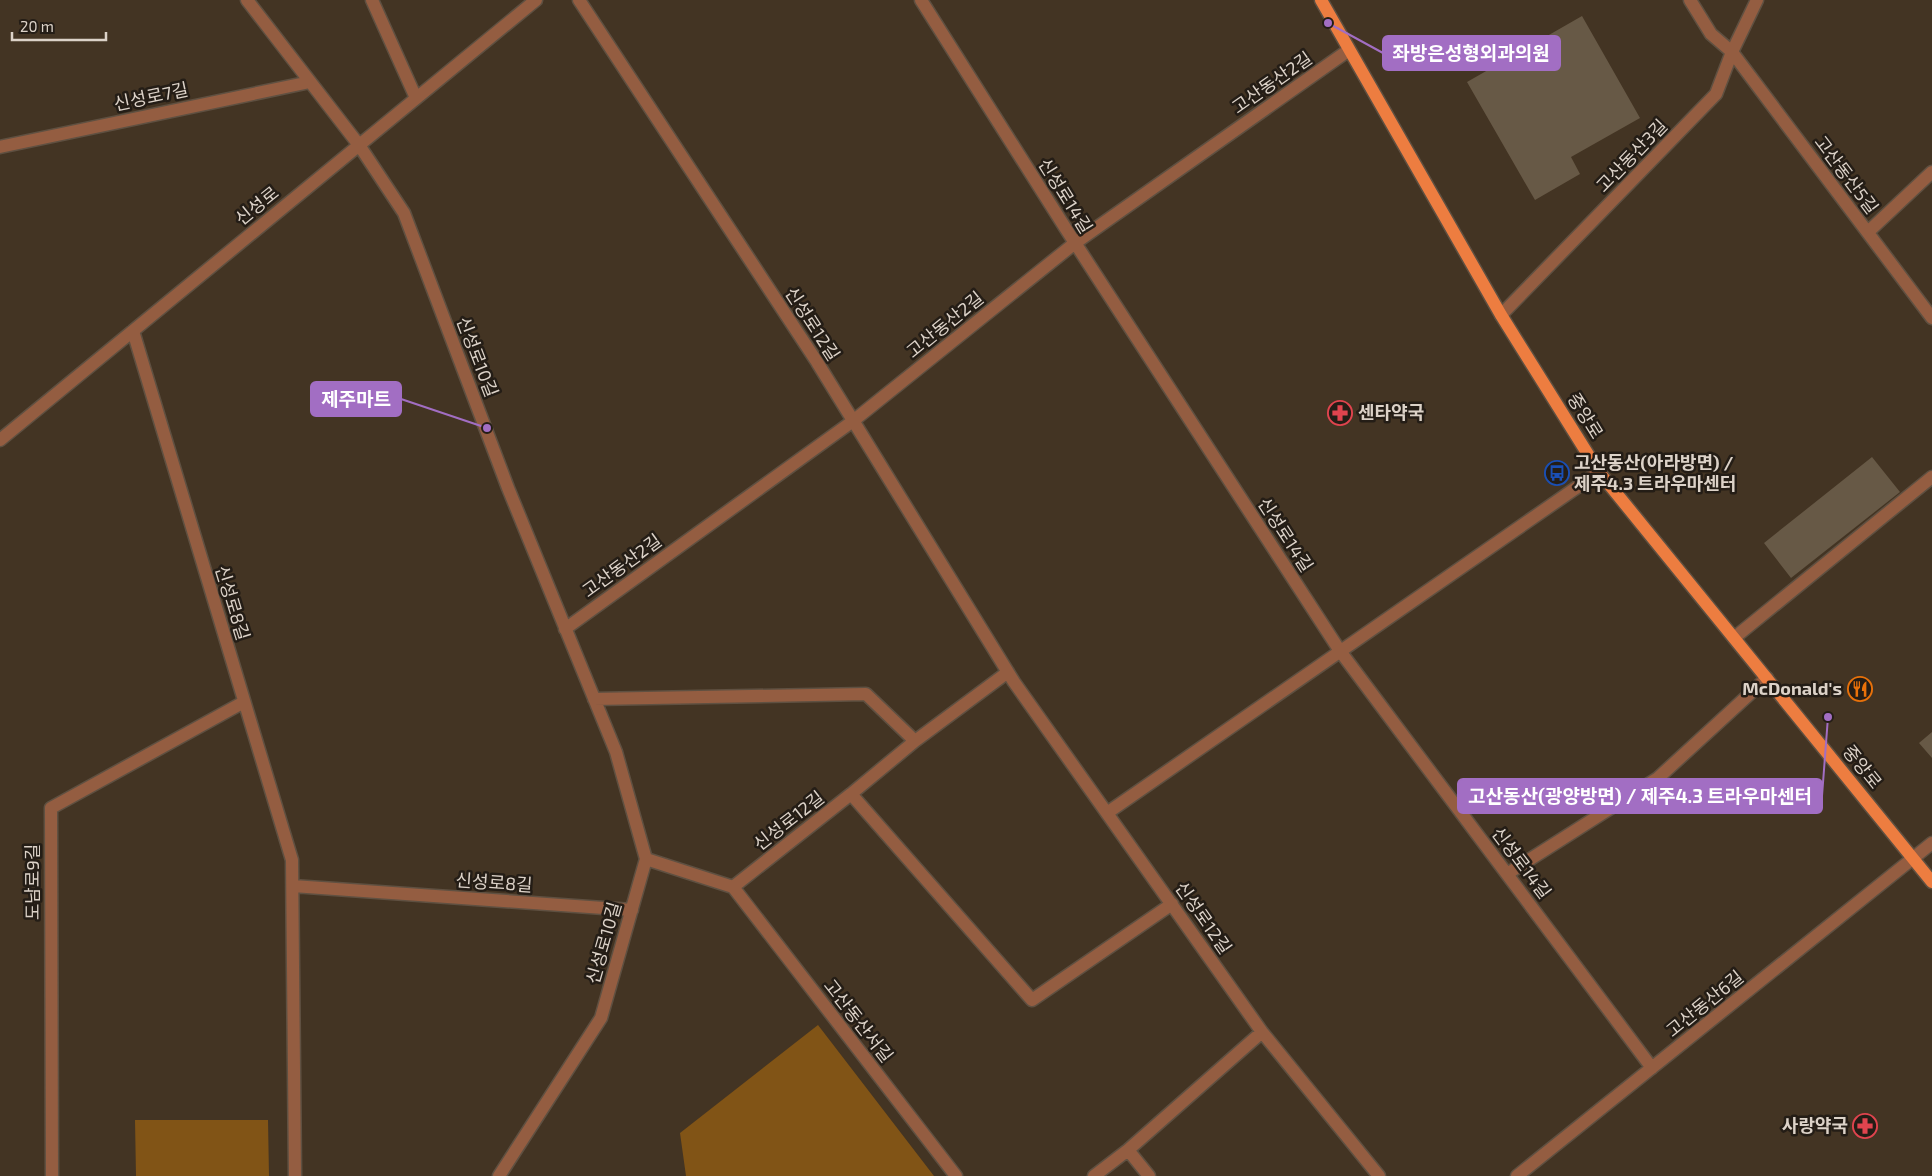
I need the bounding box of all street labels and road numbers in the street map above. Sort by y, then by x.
street label: 고산동산2길 [1227,47,1316,118]
street label: 신성로7길 [112,77,190,115]
street label: 고산동산3길 [1591,114,1671,196]
street label: 고산동산5길 [1810,131,1883,218]
street label: 신성로14길 [1034,154,1098,237]
street label: 신성로 [230,181,283,229]
street label: 신성로12길 [781,282,845,364]
street label: 고산동산2길 [901,286,987,362]
street label: 신성로10길 [453,313,503,400]
street label: 중앙로 [1563,389,1608,442]
street label: 신성로14길 [1254,493,1318,576]
street label: 고산동산2길 [577,529,665,601]
street label: 신성로8길 [211,563,255,643]
street label: 중앙로 [1839,740,1887,793]
street label: 신성로12길 [749,786,828,855]
street label: 신성로14길 [1488,822,1556,903]
street label: 도남로9길 [21,844,43,920]
street label: 신성로8길 [455,868,533,896]
street label: 신성로12길 [1171,877,1237,958]
street label: 신성로10길 [581,899,625,986]
street label: 고산동산6길 [1661,965,1747,1041]
street label: 고산동산서길 [820,974,898,1066]

